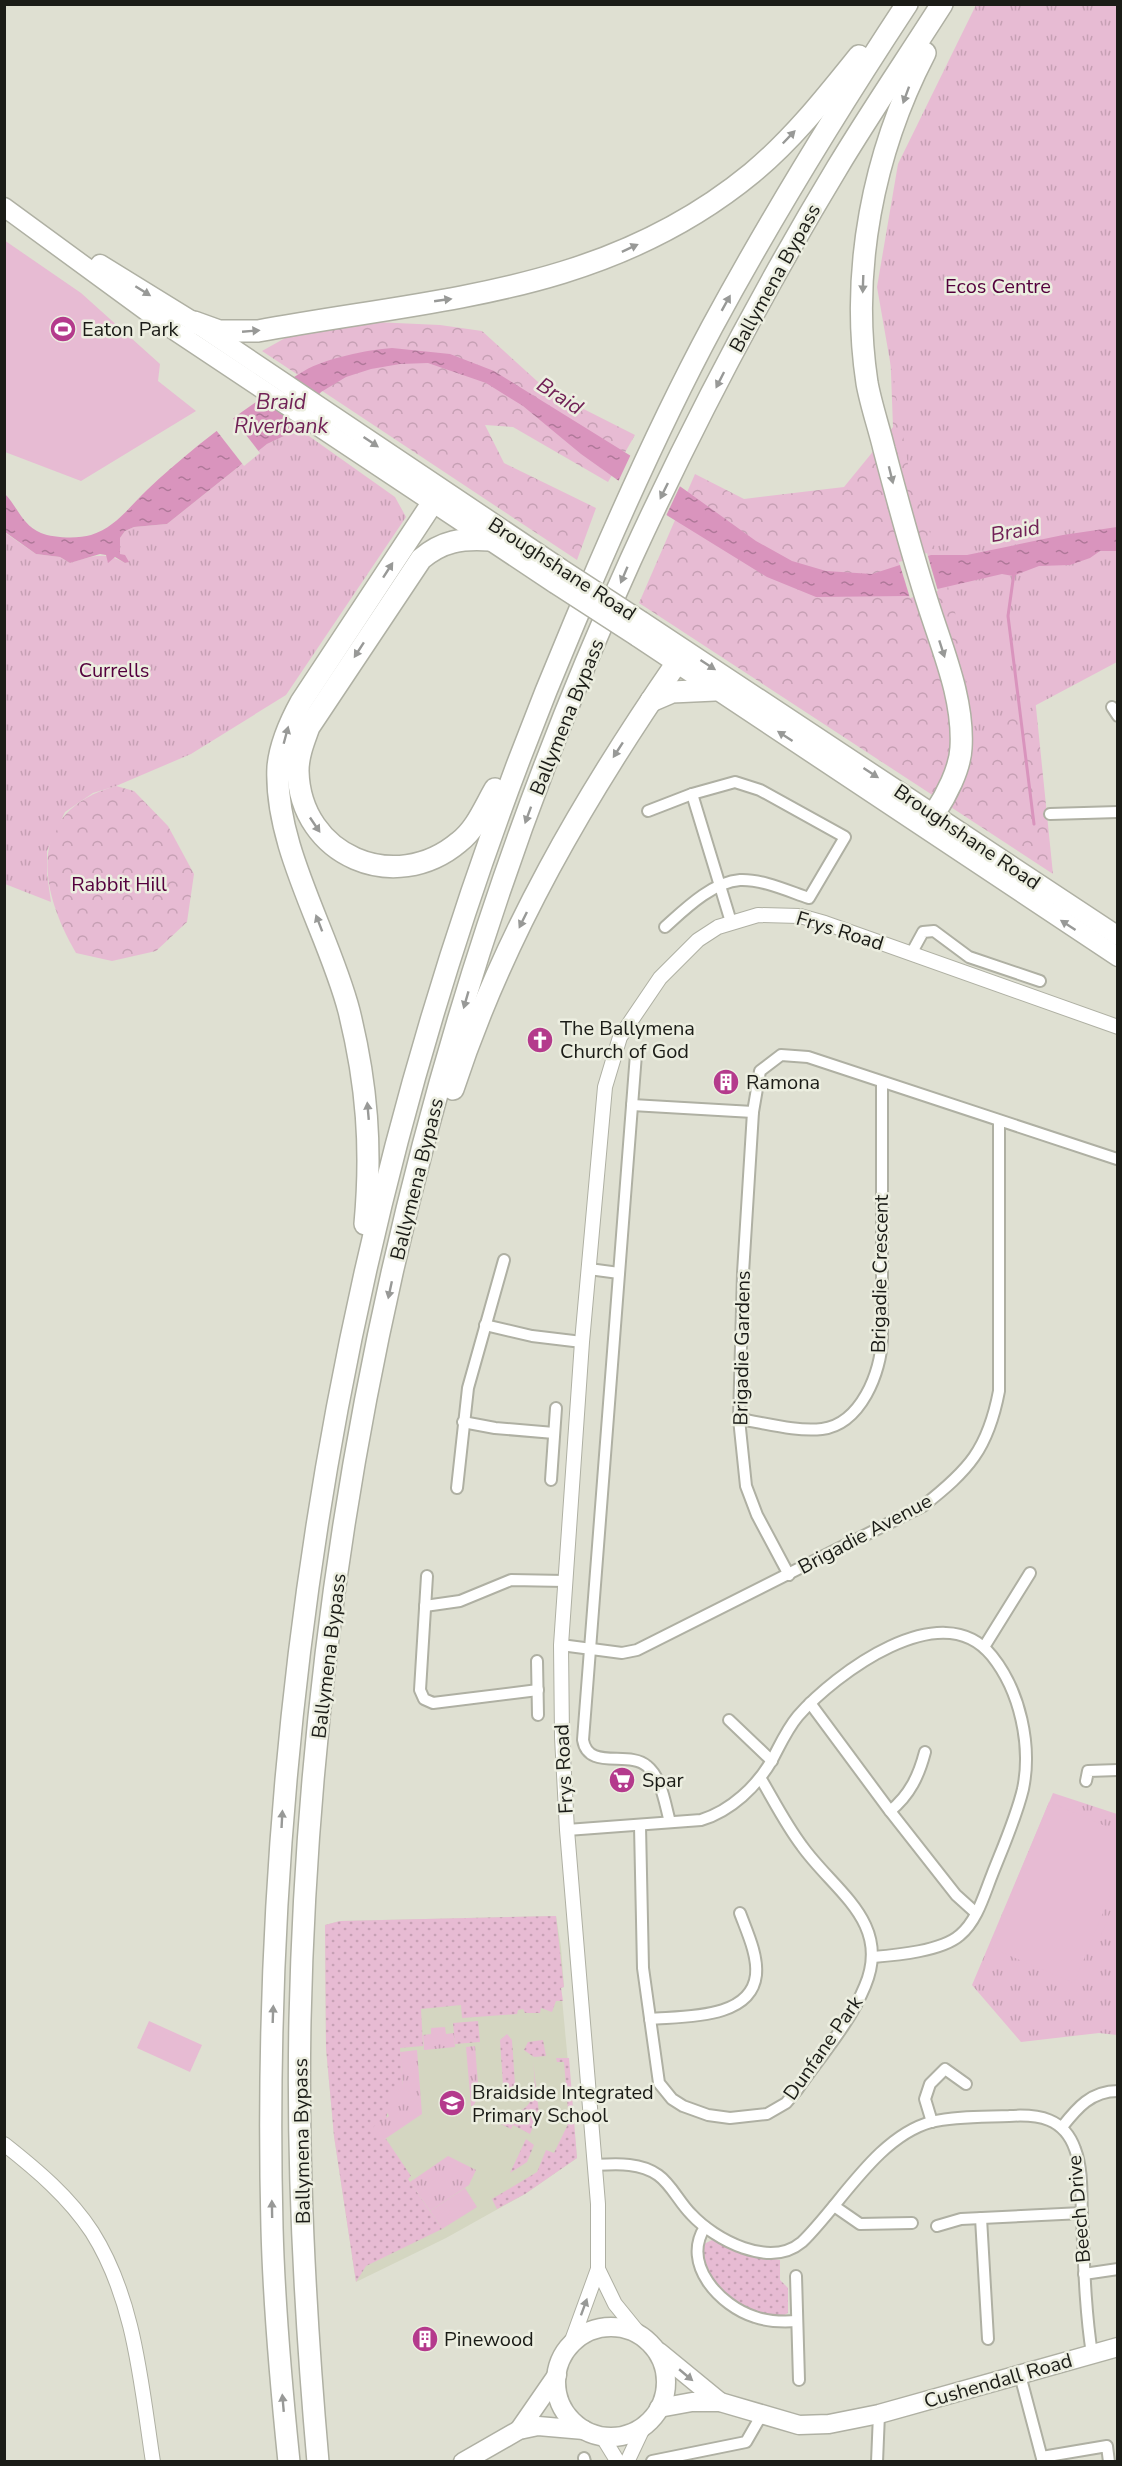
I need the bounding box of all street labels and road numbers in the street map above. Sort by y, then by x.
street label: Ballymena Bypass [723,199,827,357]
street label: Broughshane Road [483,511,641,627]
street label: Ballymena Bypass [523,635,611,799]
street label: Broughshane Road [888,778,1046,896]
street label: Frys Road [793,905,887,957]
street label: Ballymena Bypass [384,1095,450,1263]
street label: Brigadie Crescent [865,1194,895,1353]
street label: Brigadie Gardens [727,1270,757,1426]
street label: Brigadie Avenue [793,1487,937,1581]
street label: Ballymena Bypass [305,1572,353,1740]
street label: Frys Road [548,1723,580,1815]
street label: Dunfane Park [777,1990,870,2106]
street label: Ballymena Bypass [287,2058,317,2224]
street label: Beech Drive [1061,2154,1097,2264]
street label: Cushendall Road [921,2347,1075,2415]

